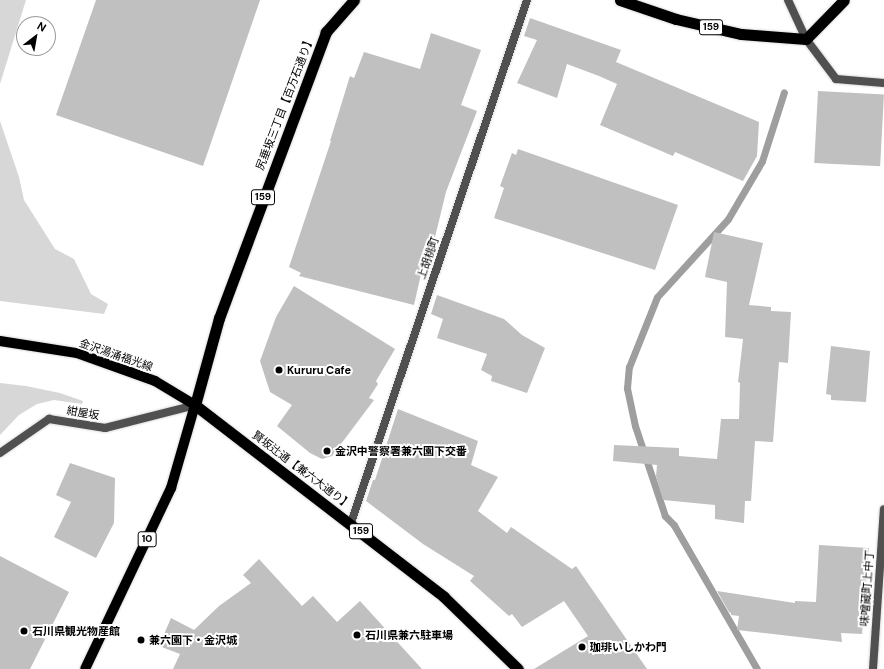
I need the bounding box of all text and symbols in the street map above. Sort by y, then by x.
north arrow [16,16,56,56]
text: N [35,19,49,35]
road number: 159 [699,19,723,35]
street label: 尻垂坂三丁目【百万石通り】 [253,34,317,172]
road number: 159 [251,189,275,205]
street label: 上胡桃町 [415,235,441,281]
street label: 金沢湯涌福光線 [77,336,155,374]
place label: Kururu Cafe [287,363,351,377]
marker: Kururu Cafe [274,365,284,375]
street label: 紺屋坂 [66,404,100,422]
street label: 賢坂辻通【兼六大通り】 [250,428,354,512]
place label: 金沢中警察署兼六園下交番 [335,444,467,458]
marker: 金沢中警察署兼六園下交番 [322,446,332,456]
road number: 159 [349,523,373,539]
road number: 10 [137,531,157,547]
street label: 味噌蔵町上中丁 [858,549,876,627]
place label: 石川県観光物産館 [32,624,120,638]
marker: 石川県観光物産館 [19,626,29,636]
place label: 石川県兼六駐車場 [365,628,453,642]
marker: 石川県兼六駐車場 [352,630,362,640]
place label: 兼六園下・金沢城 [149,633,237,647]
marker: 兼六園下・金沢城 [136,635,146,645]
place label: 珈琲いしかわ門 [590,640,667,654]
marker: 珈琲いしかわ門 [577,642,587,652]

